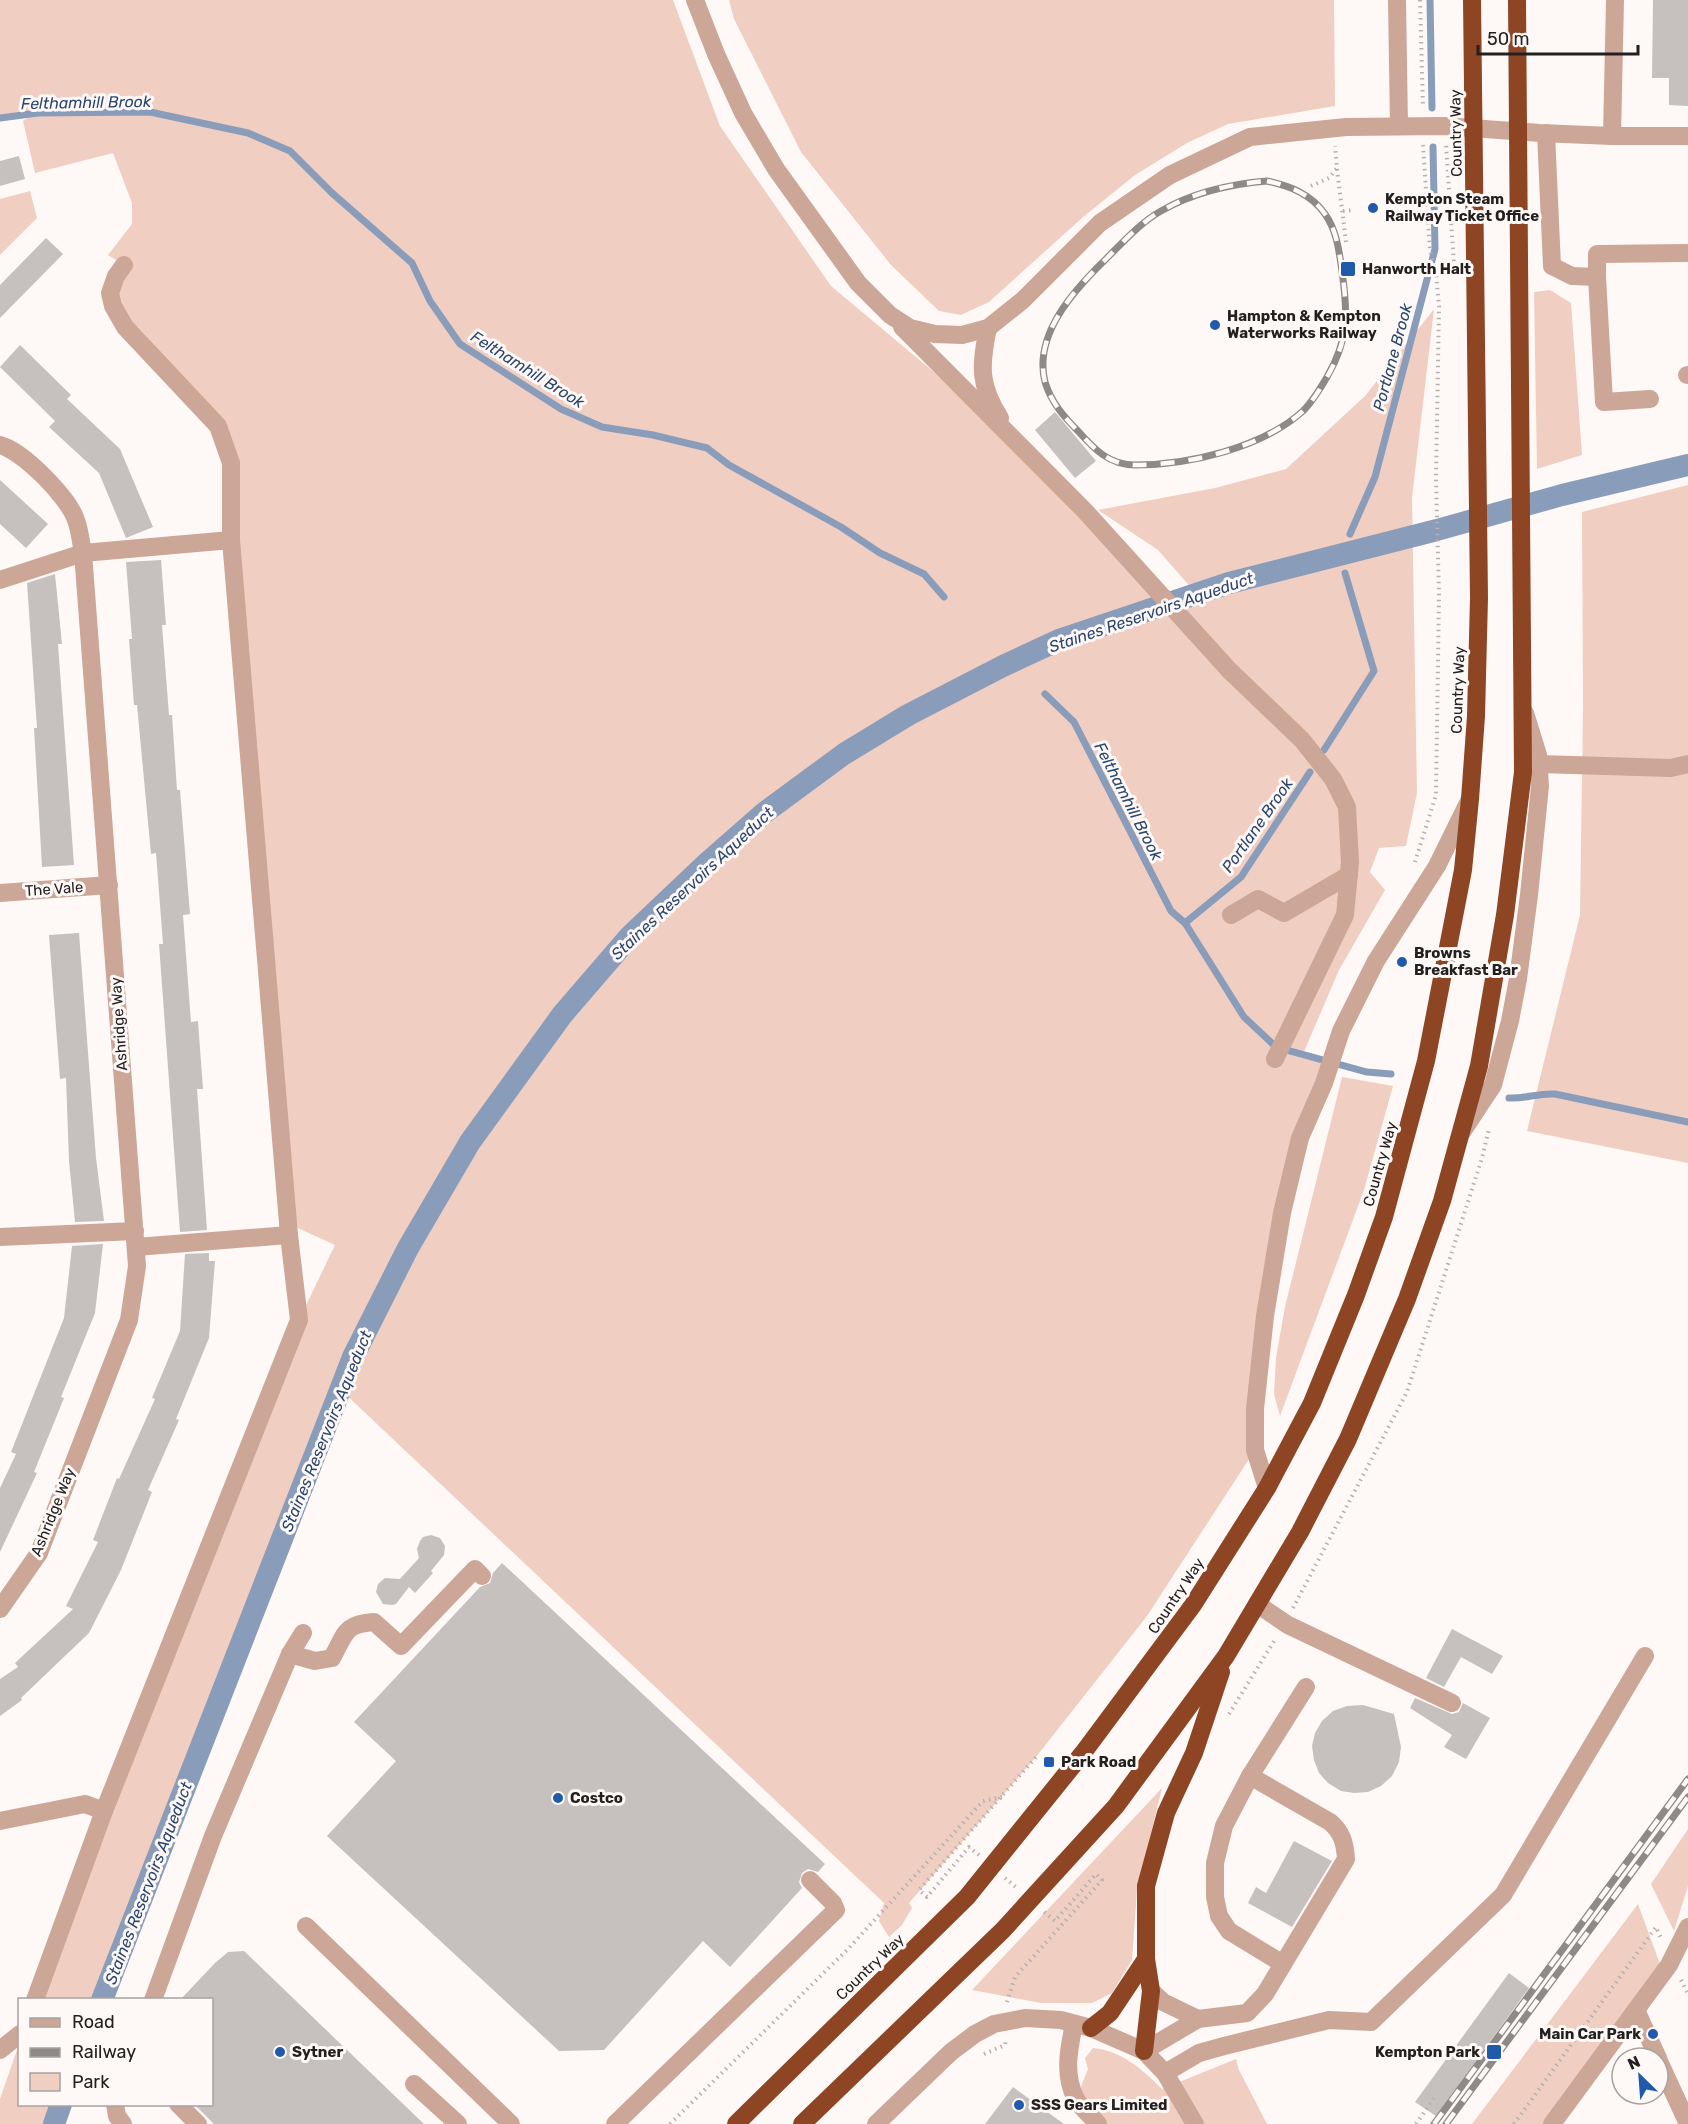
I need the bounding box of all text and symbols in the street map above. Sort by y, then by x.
scale bar [1478,18,1638,56]
text: 50 m [1487,28,1530,50]
street label: Country Way [1446,89,1466,177]
water label: Felthamhill Brook [21,92,152,113]
place label: Kempton Steam Railway Ticket Office [1385,190,1539,225]
marker: Kempton Steam Railway Ticket Office [1366,201,1380,215]
marker: Hanworth Halt [1339,260,1357,278]
place label: Hanworth Halt [1362,260,1471,278]
water label: Portlane Brook [1369,300,1416,413]
place label: Hampton & Kempton Waterworks Railway [1227,307,1381,342]
marker: Hampton & Kempton Waterworks Railway [1208,318,1222,332]
water label: Felthamhill Brook [467,327,589,412]
water label: Staines Reservoirs Aqueduct [1046,568,1257,656]
street label: Country Way [1447,646,1469,734]
water label: Felthamhill Brook [1091,739,1167,864]
water label: Portlane Brook [1218,774,1297,876]
water label: Staines Reservoirs Aqueduct [607,803,778,964]
street label: The Vale [24,878,84,900]
place label: Browns Breakfast Bar [1414,944,1518,979]
marker: Browns Breakfast Bar [1395,955,1409,969]
street label: Ashridge Way [107,977,131,1071]
street label: Country Way [1359,1119,1401,1209]
water label: Staines Reservoirs Aqueduct [277,1327,376,1534]
street label: Ashridge Way [27,1465,79,1559]
street label: Country Way [1144,1555,1208,1637]
place label: Park Road [1061,1753,1136,1771]
marker: Park Road [1042,1755,1056,1769]
water label: Staines Reservoirs Aqueduct [101,1779,196,1987]
place label: Costco [570,1789,623,1807]
marker: Costco [551,1791,565,1805]
street label: Country Way [832,1930,908,2004]
legend [18,1998,213,2106]
text: Road [72,2011,115,2033]
place label: Main Car Park [1539,2025,1641,2043]
marker: Main Car Park [1646,2027,1660,2041]
text: Railway [72,2041,136,2063]
place label: Sytner [292,2043,343,2061]
place label: Kempton Park [1375,2043,1480,2061]
marker: Kempton Park [1485,2043,1503,2061]
marker: Sytner [273,2045,287,2059]
north arrow [1610,2046,1670,2106]
text: N [1625,2052,1643,2074]
text: Park [72,2071,110,2093]
place label: SSS Gears Limited [1031,2096,1168,2114]
marker: SSS Gears Limited [1012,2098,1026,2112]

